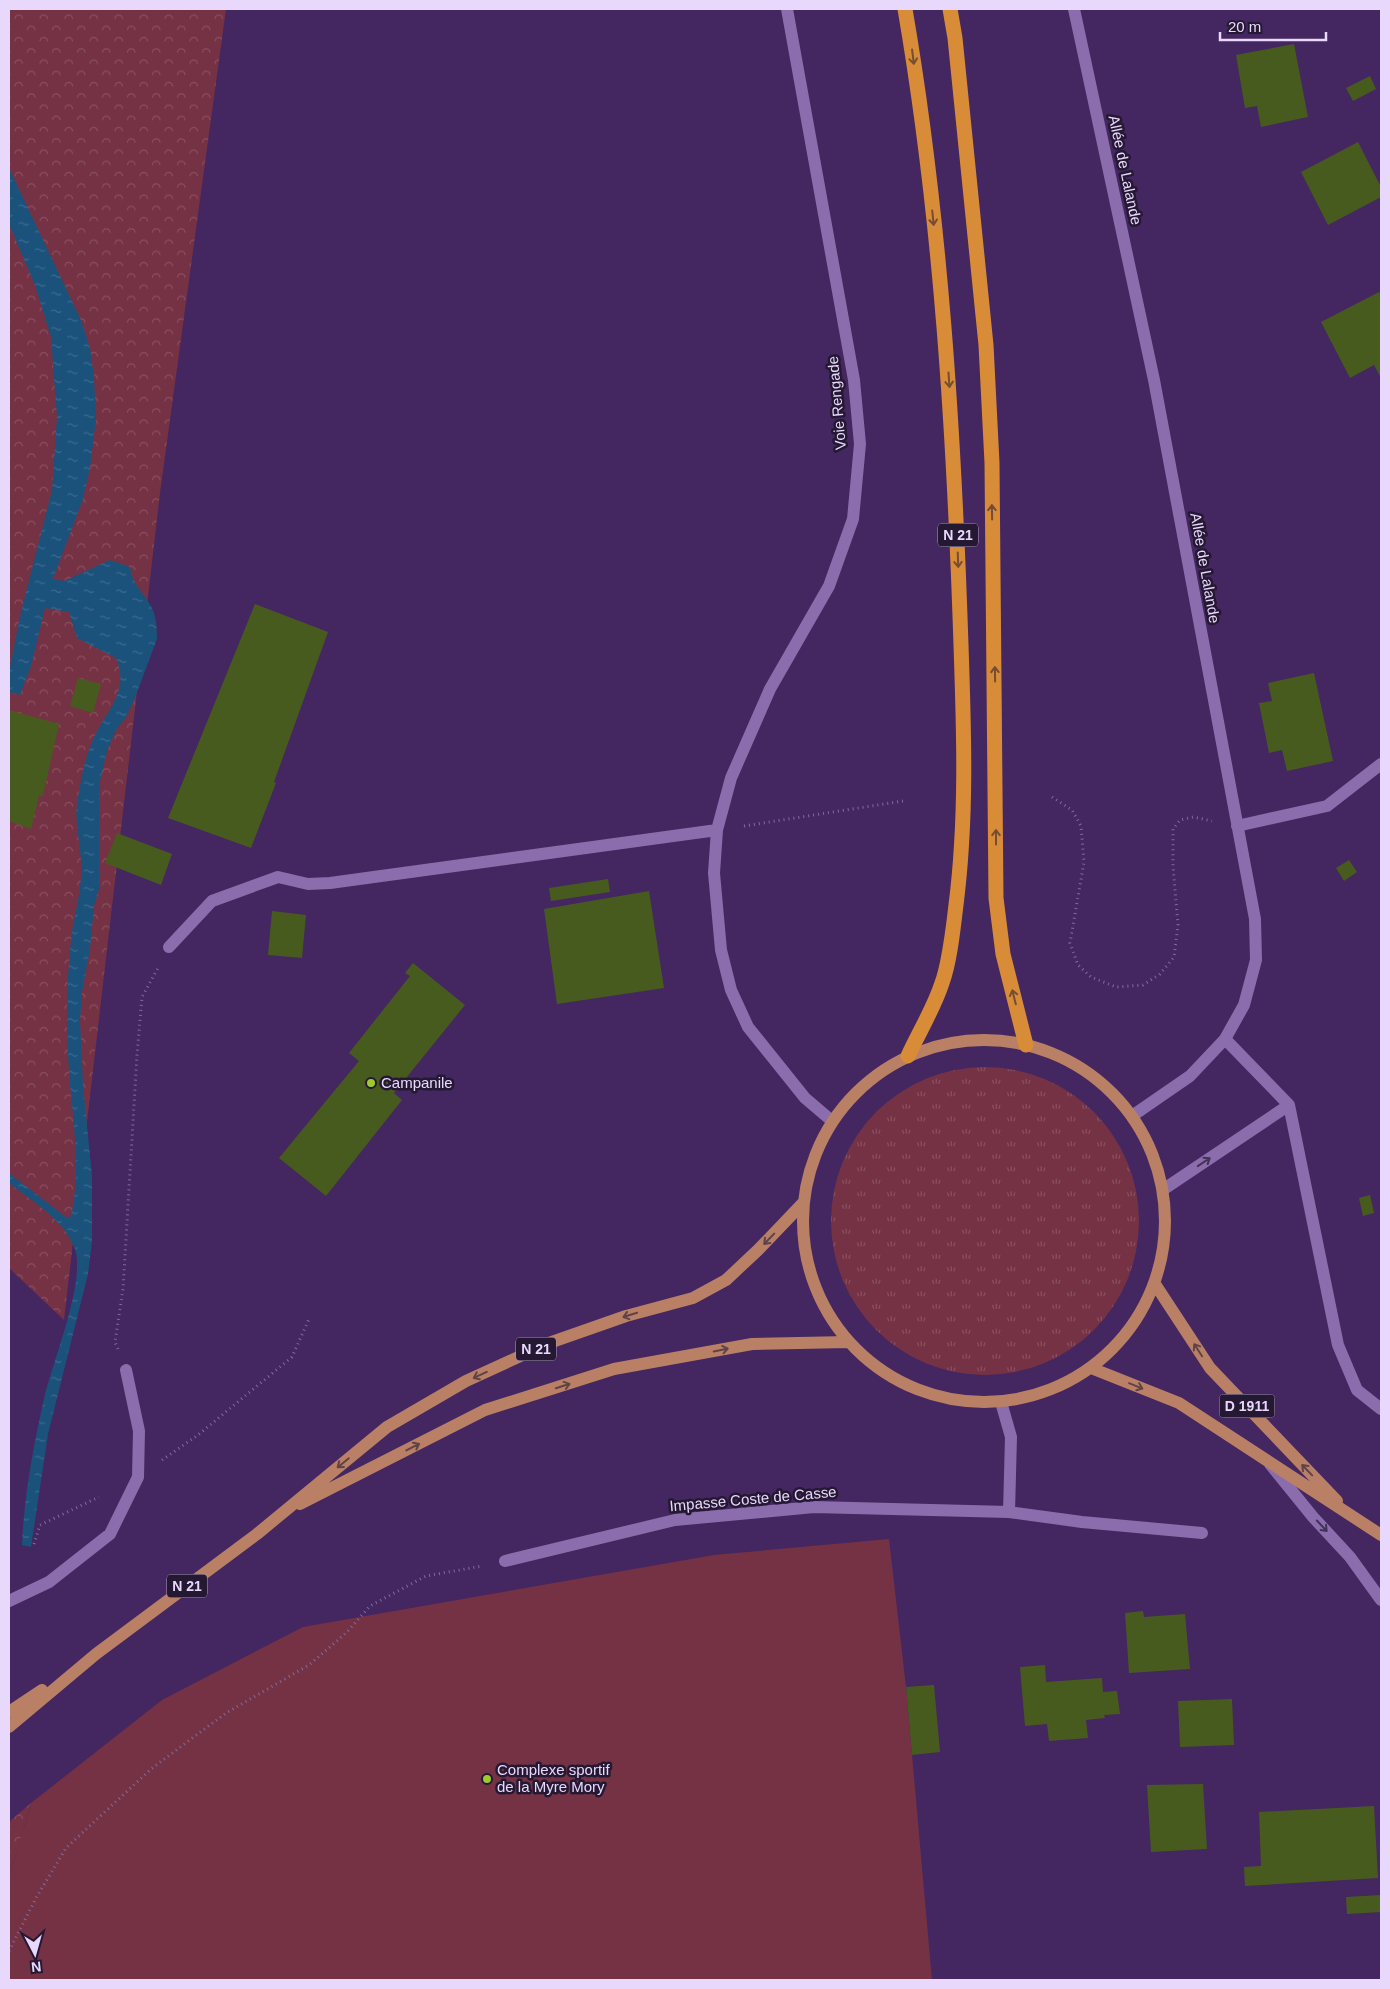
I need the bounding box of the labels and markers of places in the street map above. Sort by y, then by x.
place label: Campanile [381,1074,453,1091]
marker: Campanile [365,1077,377,1089]
place label: Complexe sportif de la Myre Mory [497,1761,610,1795]
marker: Complexe sportif de la Myre Mory [481,1773,493,1785]

